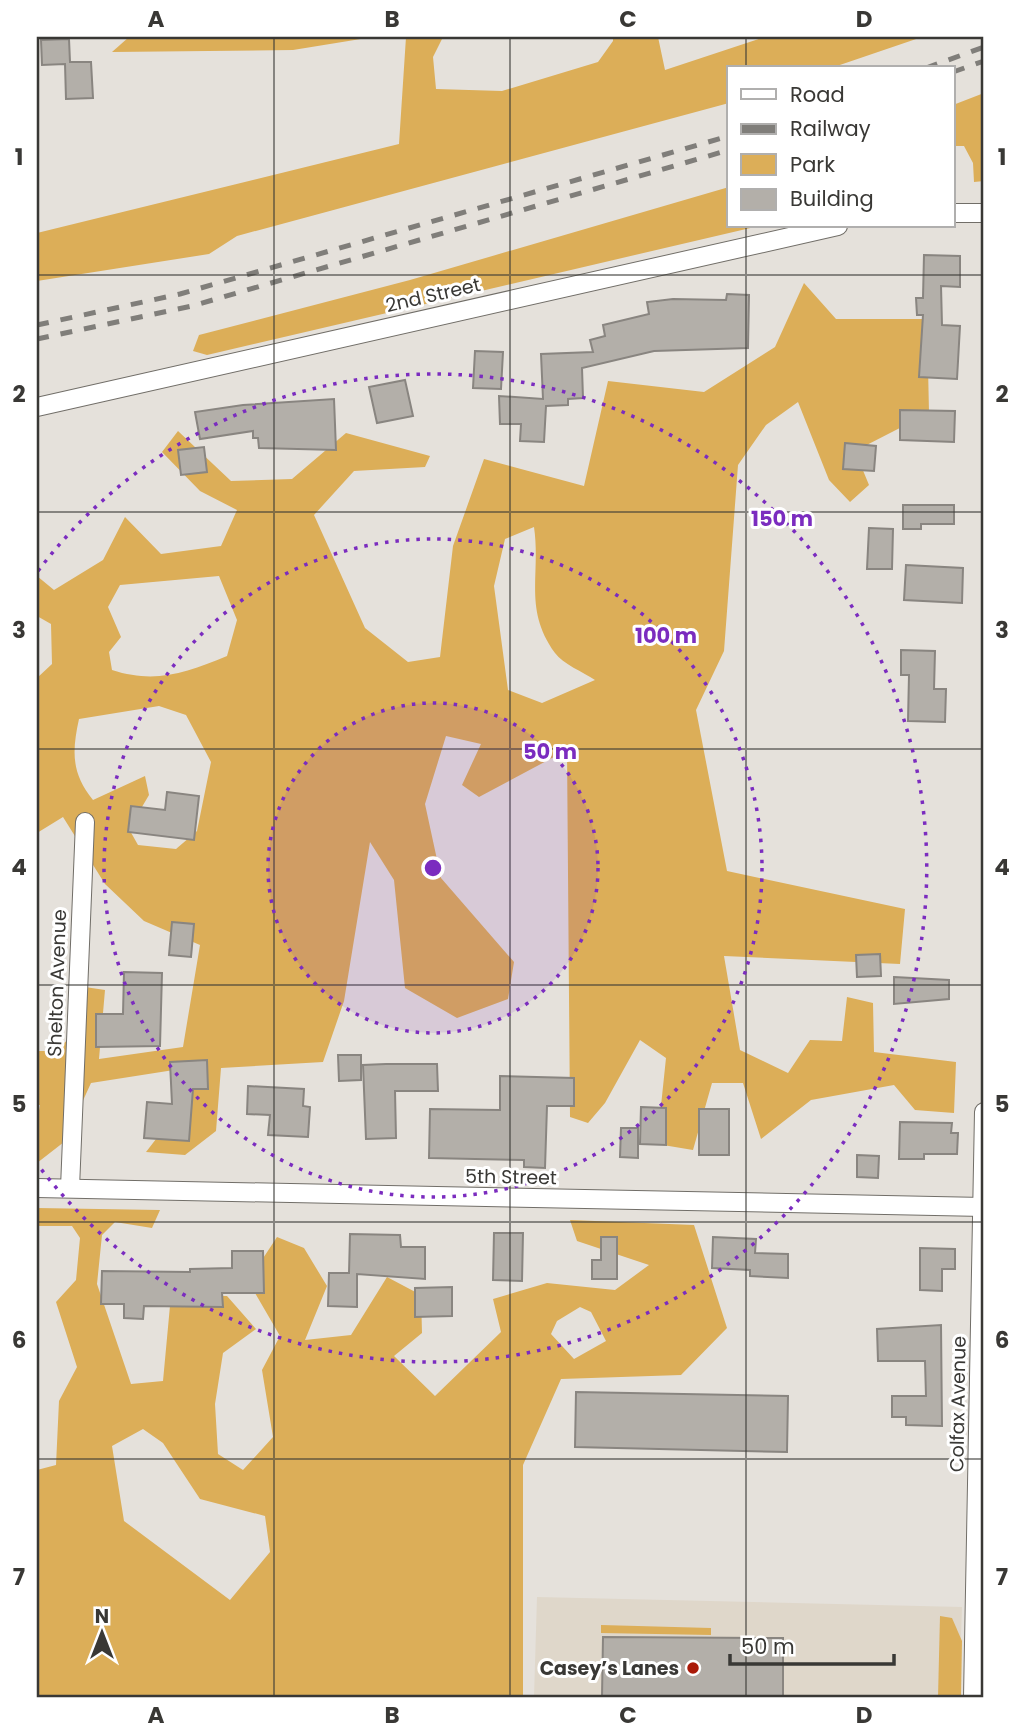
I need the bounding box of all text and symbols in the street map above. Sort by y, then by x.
text: A [148,3,165,35]
text: B [384,3,400,35]
text: C [619,3,637,35]
text: D [856,3,872,35]
legend [727,66,954,228]
text: Road [790,80,845,109]
text: Railway [790,114,871,143]
text: 1 [15,141,23,173]
text: 1 [998,141,1006,173]
text: Park [790,150,835,179]
text: Building [790,184,874,213]
street label: 2nd Street [383,271,483,319]
text: 2 [12,378,26,410]
text: 2 [995,378,1009,410]
text: 150 m [751,504,813,533]
text: 3 [12,614,26,646]
text: 3 [995,614,1009,646]
text: 100 m [635,621,697,650]
text: 50 m [523,737,577,766]
text: 4 [11,851,27,883]
text: 4 [994,851,1010,883]
centre of rings [421,856,445,880]
street label: Shelton Avenue [41,909,73,1057]
text: 5 [12,1088,26,1120]
text: 5 [995,1088,1009,1120]
street label: 5th Street [465,1163,557,1191]
text: 6 [12,1324,26,1356]
text: 6 [995,1324,1009,1356]
street label: Colfax Avenue [943,1336,973,1472]
text: 7 [13,1561,25,1593]
text: 7 [996,1561,1008,1593]
north arrow [66,1598,136,1668]
text: N [95,1603,109,1630]
scale bar [730,1622,895,1666]
text: 50 m [741,1632,795,1661]
place label: Casey’s Lanes [540,1655,679,1682]
marker: Casey’s Lanes [685,1660,701,1676]
text: A [148,1699,165,1731]
text: B [384,1699,400,1731]
text: C [619,1699,637,1731]
text: D [856,1699,872,1731]

